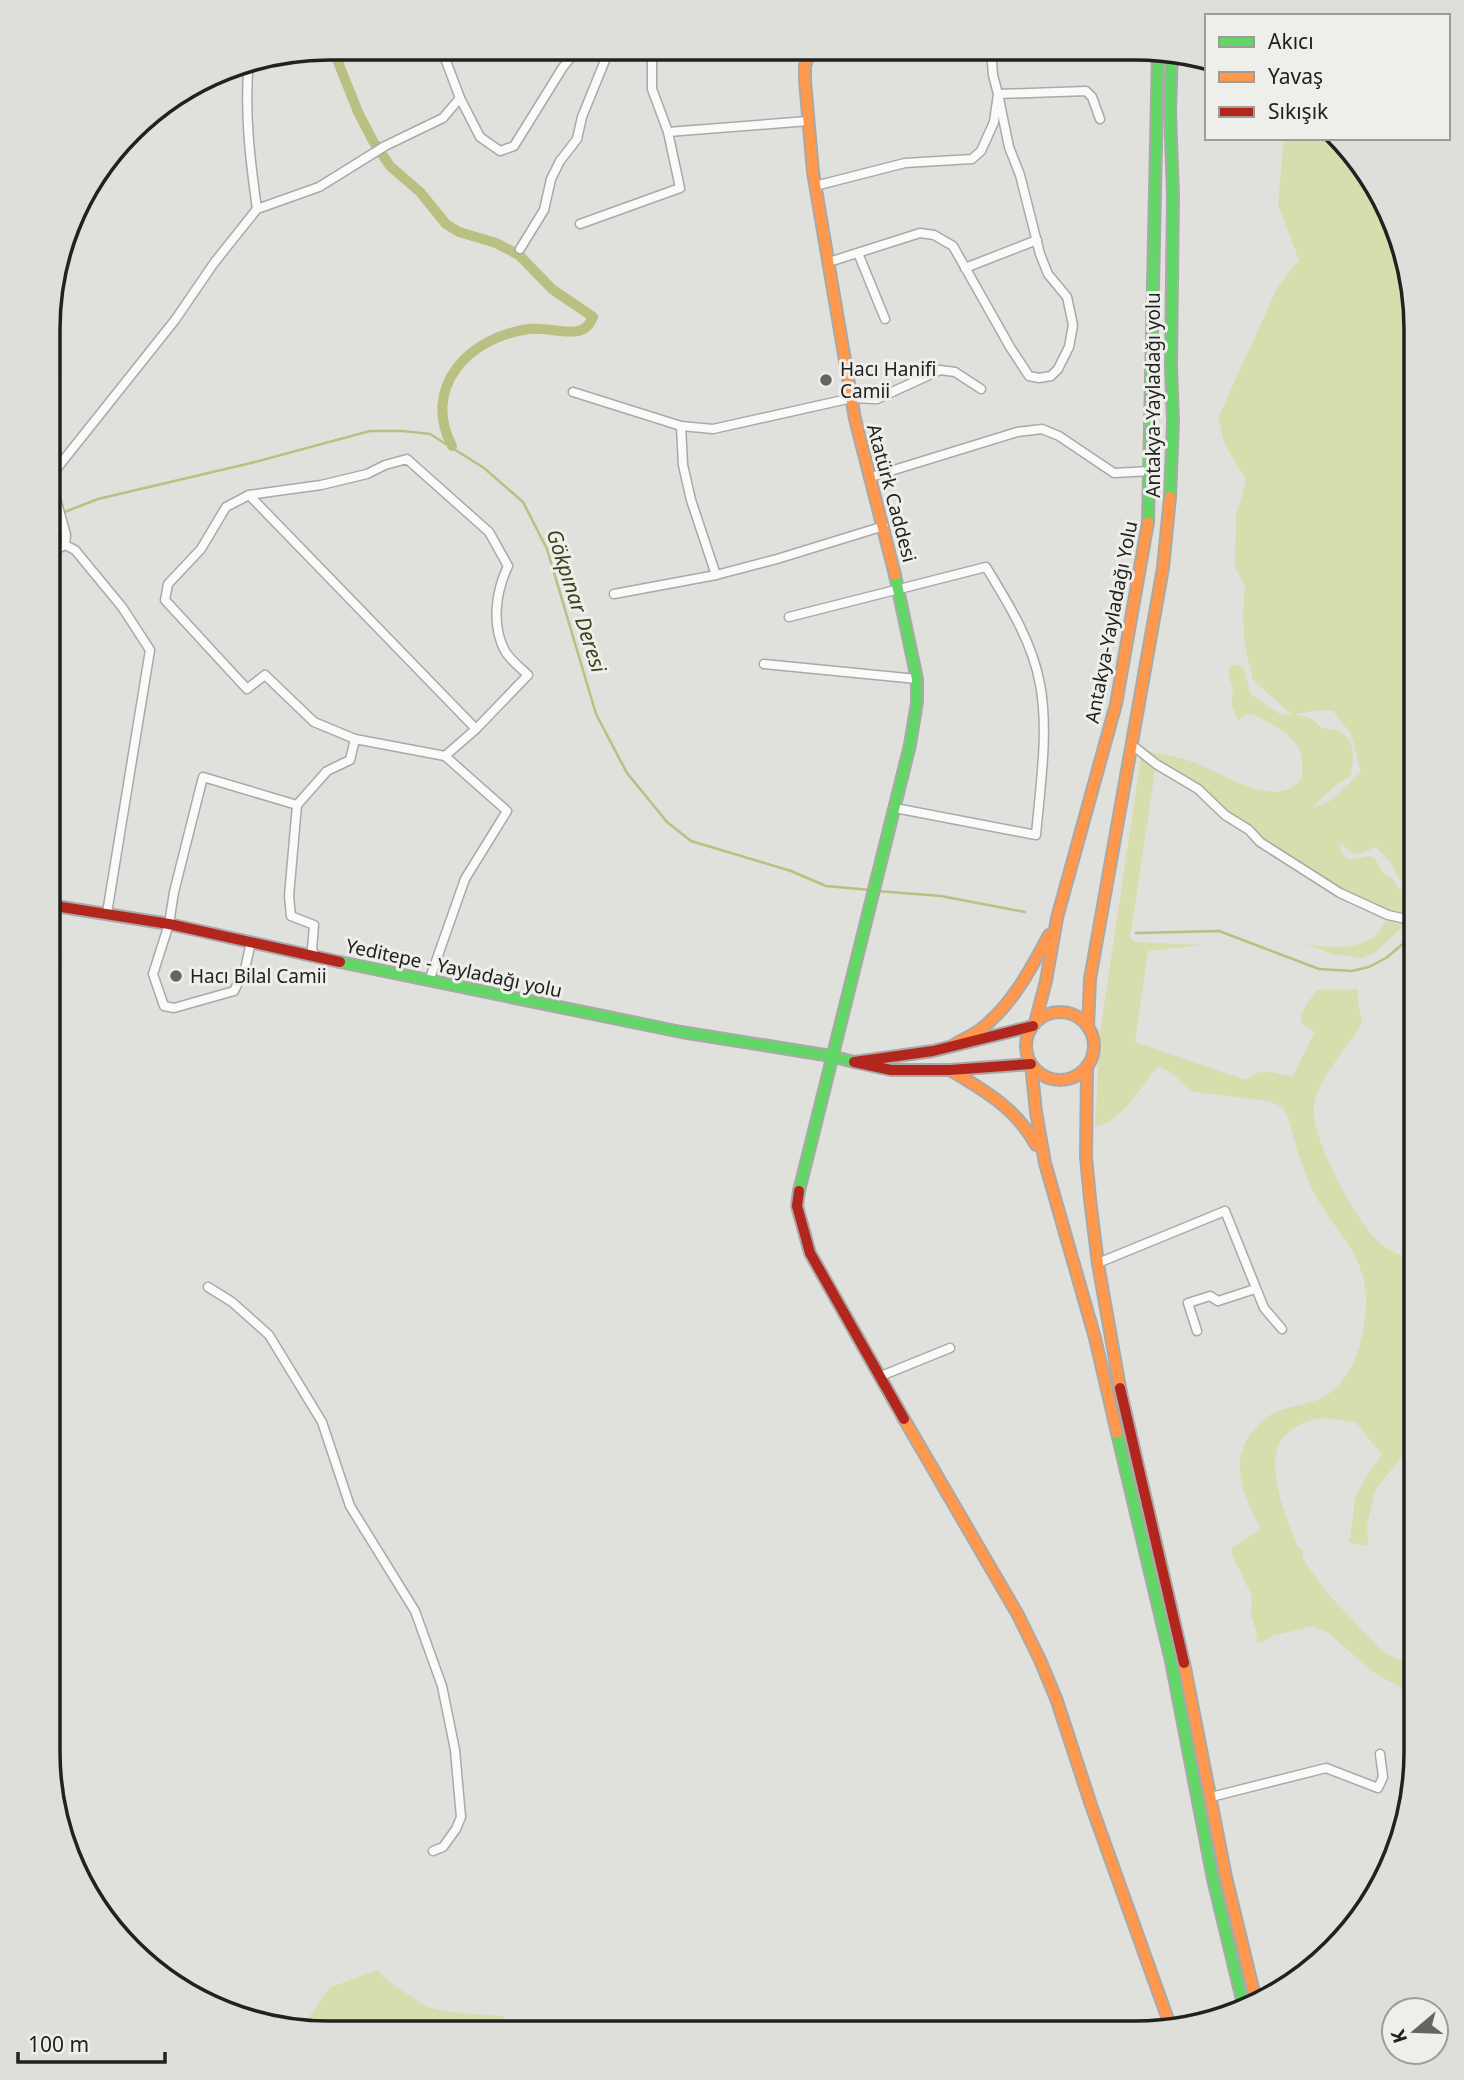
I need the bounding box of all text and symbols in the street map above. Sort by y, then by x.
legend [1205,14,1450,140]
text: Akıcı [1268,27,1314,55]
text: Yavaş [1268,62,1323,90]
text: Sıkışık [1268,97,1329,125]
street label: Antakya-Yayladağı yolu [1140,292,1166,498]
place label: Hacı Hanifi Camii [840,356,937,404]
marker: Hacı Hanifi Camii [818,372,834,388]
street label: Atatürk Caddesi [861,421,923,565]
street label: Antakya-Yayladağı Yolu [1079,519,1143,725]
water label: Gökpınar Deresi [541,525,614,677]
street label: Yeditepe - Yayladağı yolu [343,932,565,1004]
place label: Hacı Bilal Camii [190,963,327,989]
marker: Hacı Bilal Camii [168,968,184,984]
north arrow [1380,1996,1450,2066]
scale bar [18,2021,164,2064]
text: K [1384,2026,1413,2047]
text: 100 m [28,2030,89,2058]

